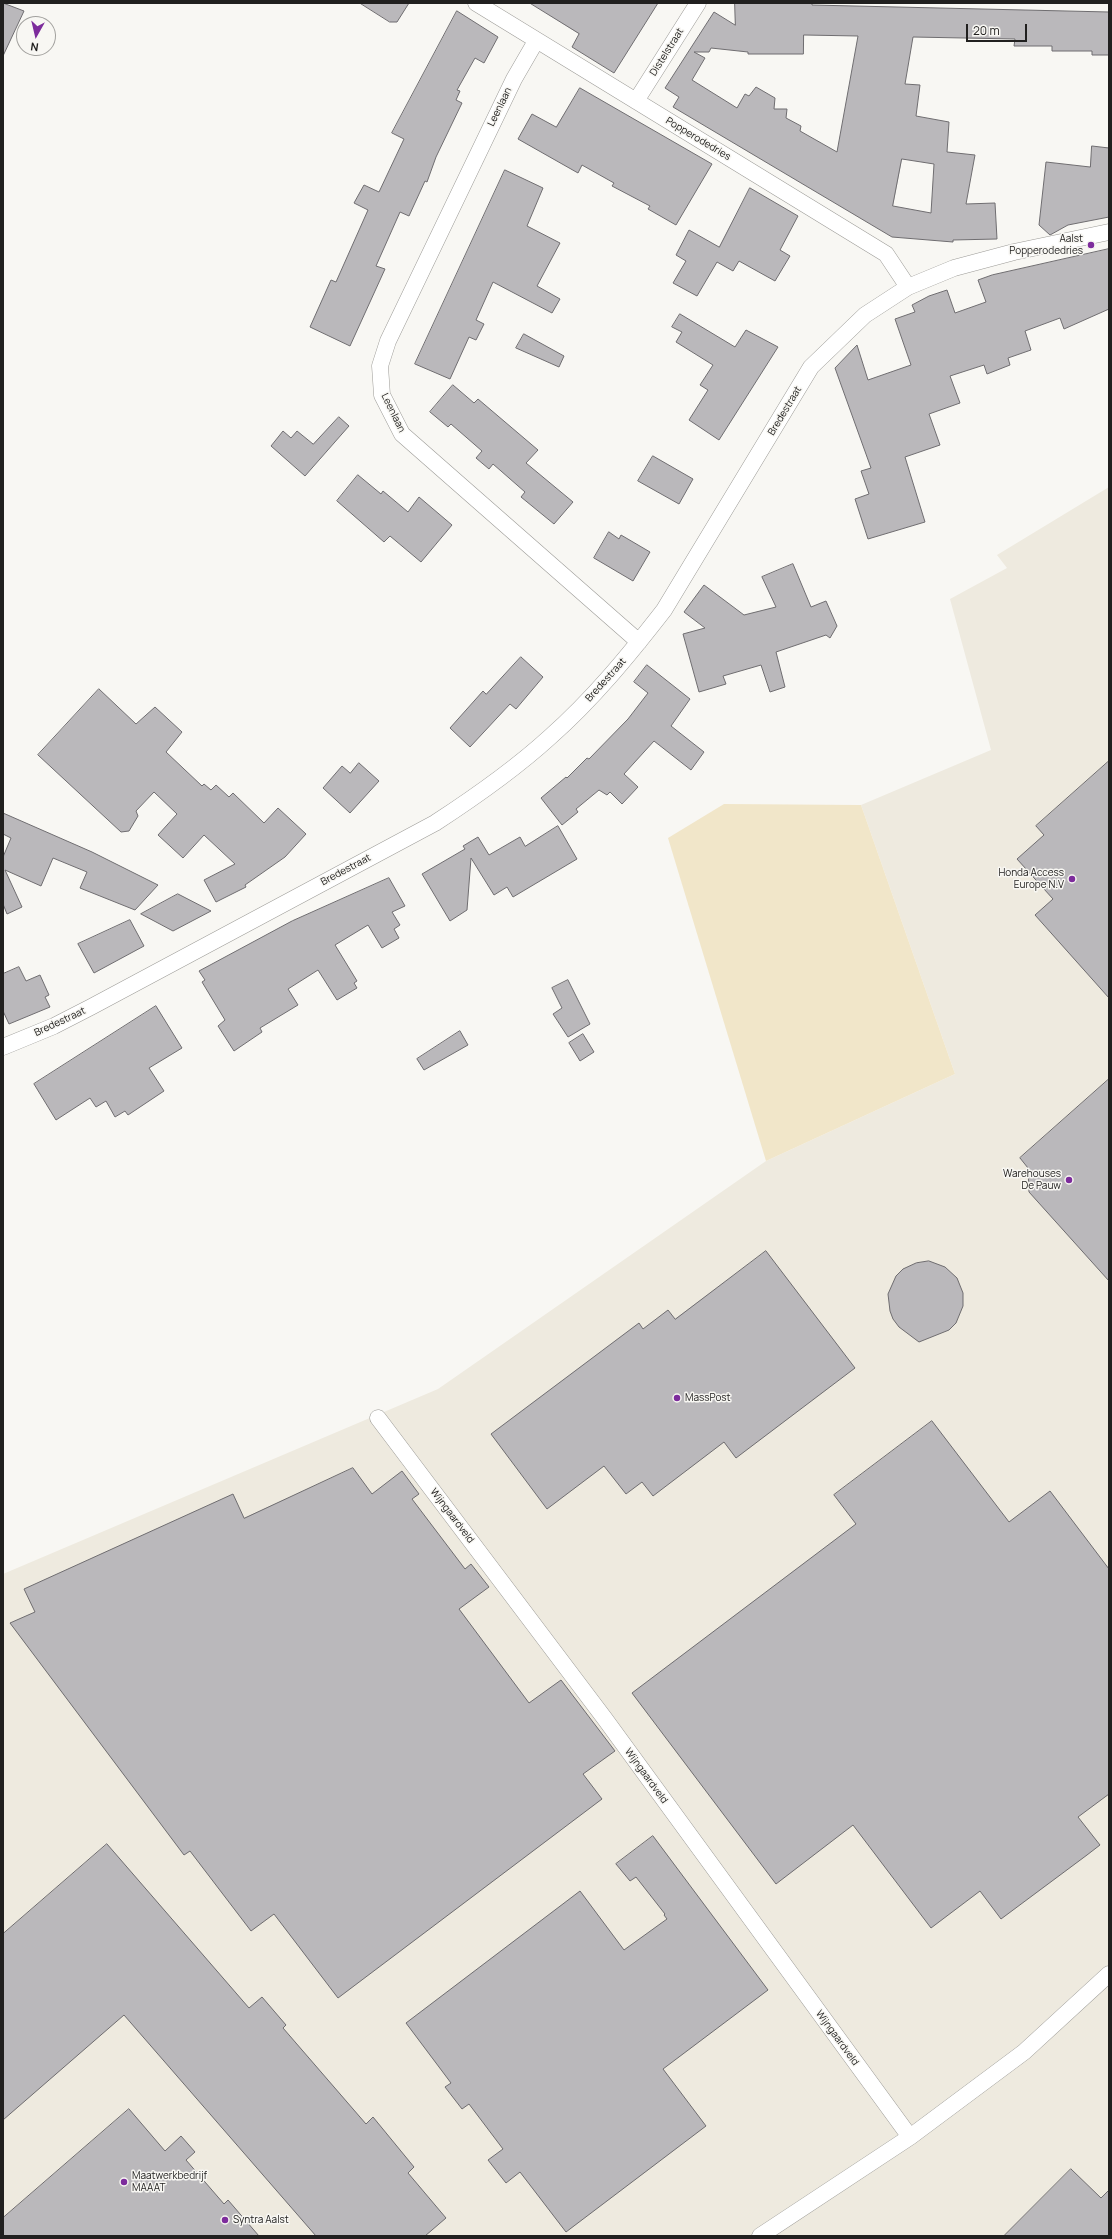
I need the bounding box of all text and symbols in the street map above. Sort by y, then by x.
north arrow [16,16,56,56]
scale bar [968,16,1029,42]
text: 20 m [973,22,1000,39]
street label: Distelstraat [648,26,686,78]
text: N [29,39,39,55]
street label: Leenlaan [485,86,515,128]
street label: Popperodedries [663,115,733,163]
place label: Aalst Popperodedries [1009,233,1083,256]
marker: Aalst Popperodedries [1086,240,1096,250]
street label: Bredestraat [766,384,804,438]
street label: Leenlaan [378,392,408,434]
street label: Bredestraat [583,656,629,704]
street label: Bredestraat [319,852,373,888]
place label: Honda Access Europe N.V [998,867,1064,890]
marker: Honda Access Europe N.V [1067,874,1077,884]
street label: Bredestraat [33,1005,87,1039]
place label: Warehouses De Pauw [1003,1168,1061,1192]
marker: Warehouses De Pauw [1064,1175,1074,1185]
place label: MassPost [685,1392,731,1404]
marker: MassPost [672,1393,682,1403]
street label: Wijngaardveld [428,1486,476,1546]
street label: Wijngaardveld [622,1746,670,1806]
street label: Wijngaardveld [813,2008,861,2068]
place label: Maatwerkbedrijf MAAAT [132,2170,207,2194]
marker: Maatwerkbedrijf MAAAT [119,2177,129,2187]
place label: Syntra Aalst [233,2214,289,2226]
marker: Syntra Aalst [220,2215,230,2225]

